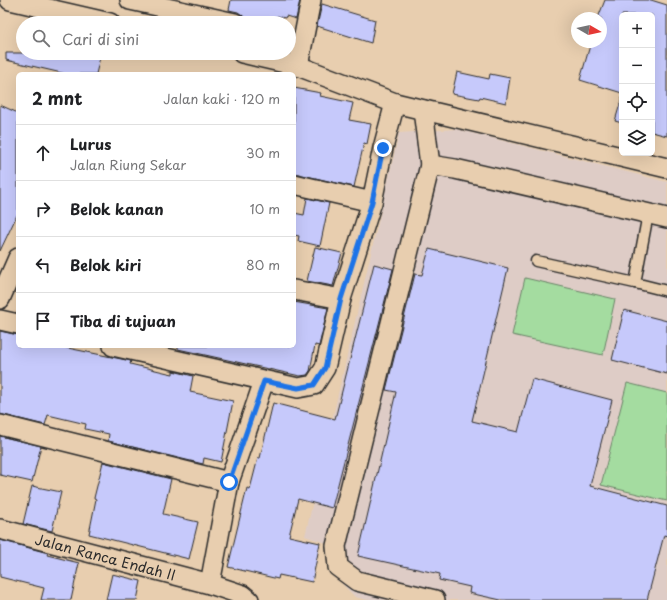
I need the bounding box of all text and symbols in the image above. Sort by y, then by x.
north arrow [571,12,607,48]
map controls [619,12,655,156]
button: + [619,12,655,48]
search box [16,16,296,60]
icon: search [30,27,52,49]
text: Cari di sini [62,27,139,50]
button: − [619,48,655,84]
button: locate [619,84,655,120]
text: 2 mnt [32,85,83,111]
text: Jalan kaki · 120 m [163,89,280,108]
button: layers [619,120,655,156]
text: Lurus [70,132,111,155]
route end [374,139,392,157]
icon: ahead [32,142,54,164]
text: 30 m [246,143,280,162]
text: Jalan Riung Sekar [70,155,186,174]
text: Belok kanan [70,197,164,220]
icon: right [32,198,54,220]
text: 10 m [250,199,280,218]
text: Belok kiri [70,253,141,276]
icon: left [32,254,54,276]
text: 80 m [246,255,280,274]
text: Tiba di tujuan [70,309,176,332]
icon: arrive [32,310,54,332]
route start [220,473,238,491]
street label: Jalan Ranca Endah II [33,528,178,585]

